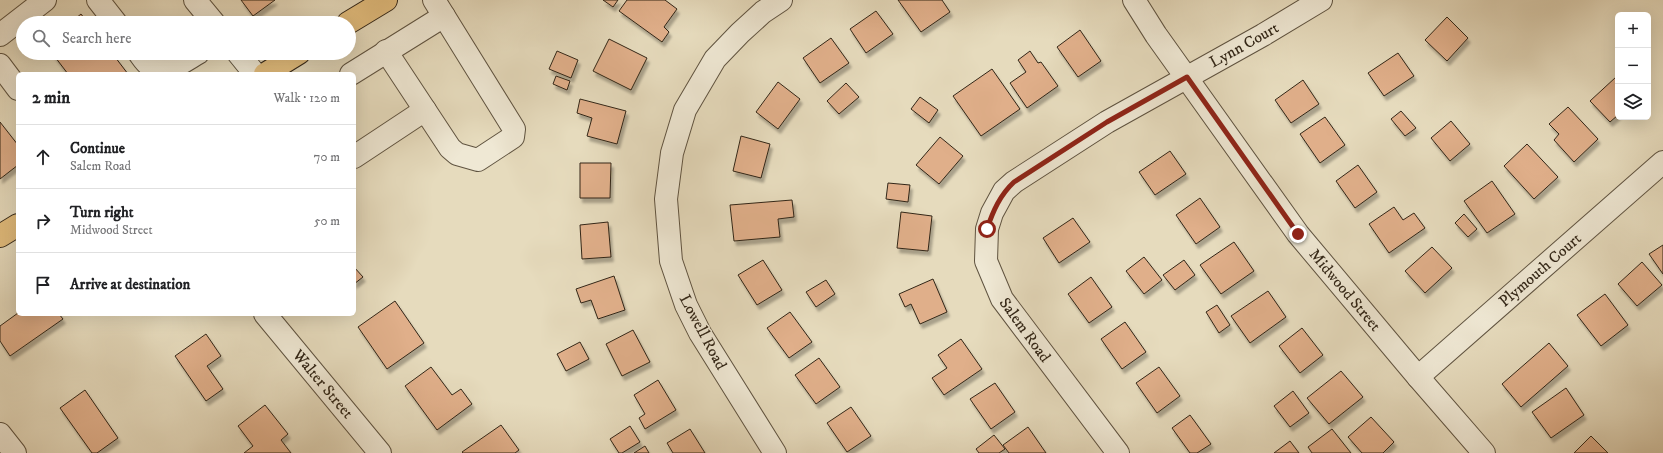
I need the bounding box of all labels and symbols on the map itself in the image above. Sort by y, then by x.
street label: Lynn Court [1206,18,1282,72]
route start [978,220,996,238]
route end [1289,225,1307,243]
street label: Plymouth Court [1495,229,1585,311]
street label: Midwood Street [1305,245,1385,335]
street label: Lowell Road [675,291,731,373]
street label: Salem Road [995,294,1055,366]
street label: Walter Street [288,345,358,423]

